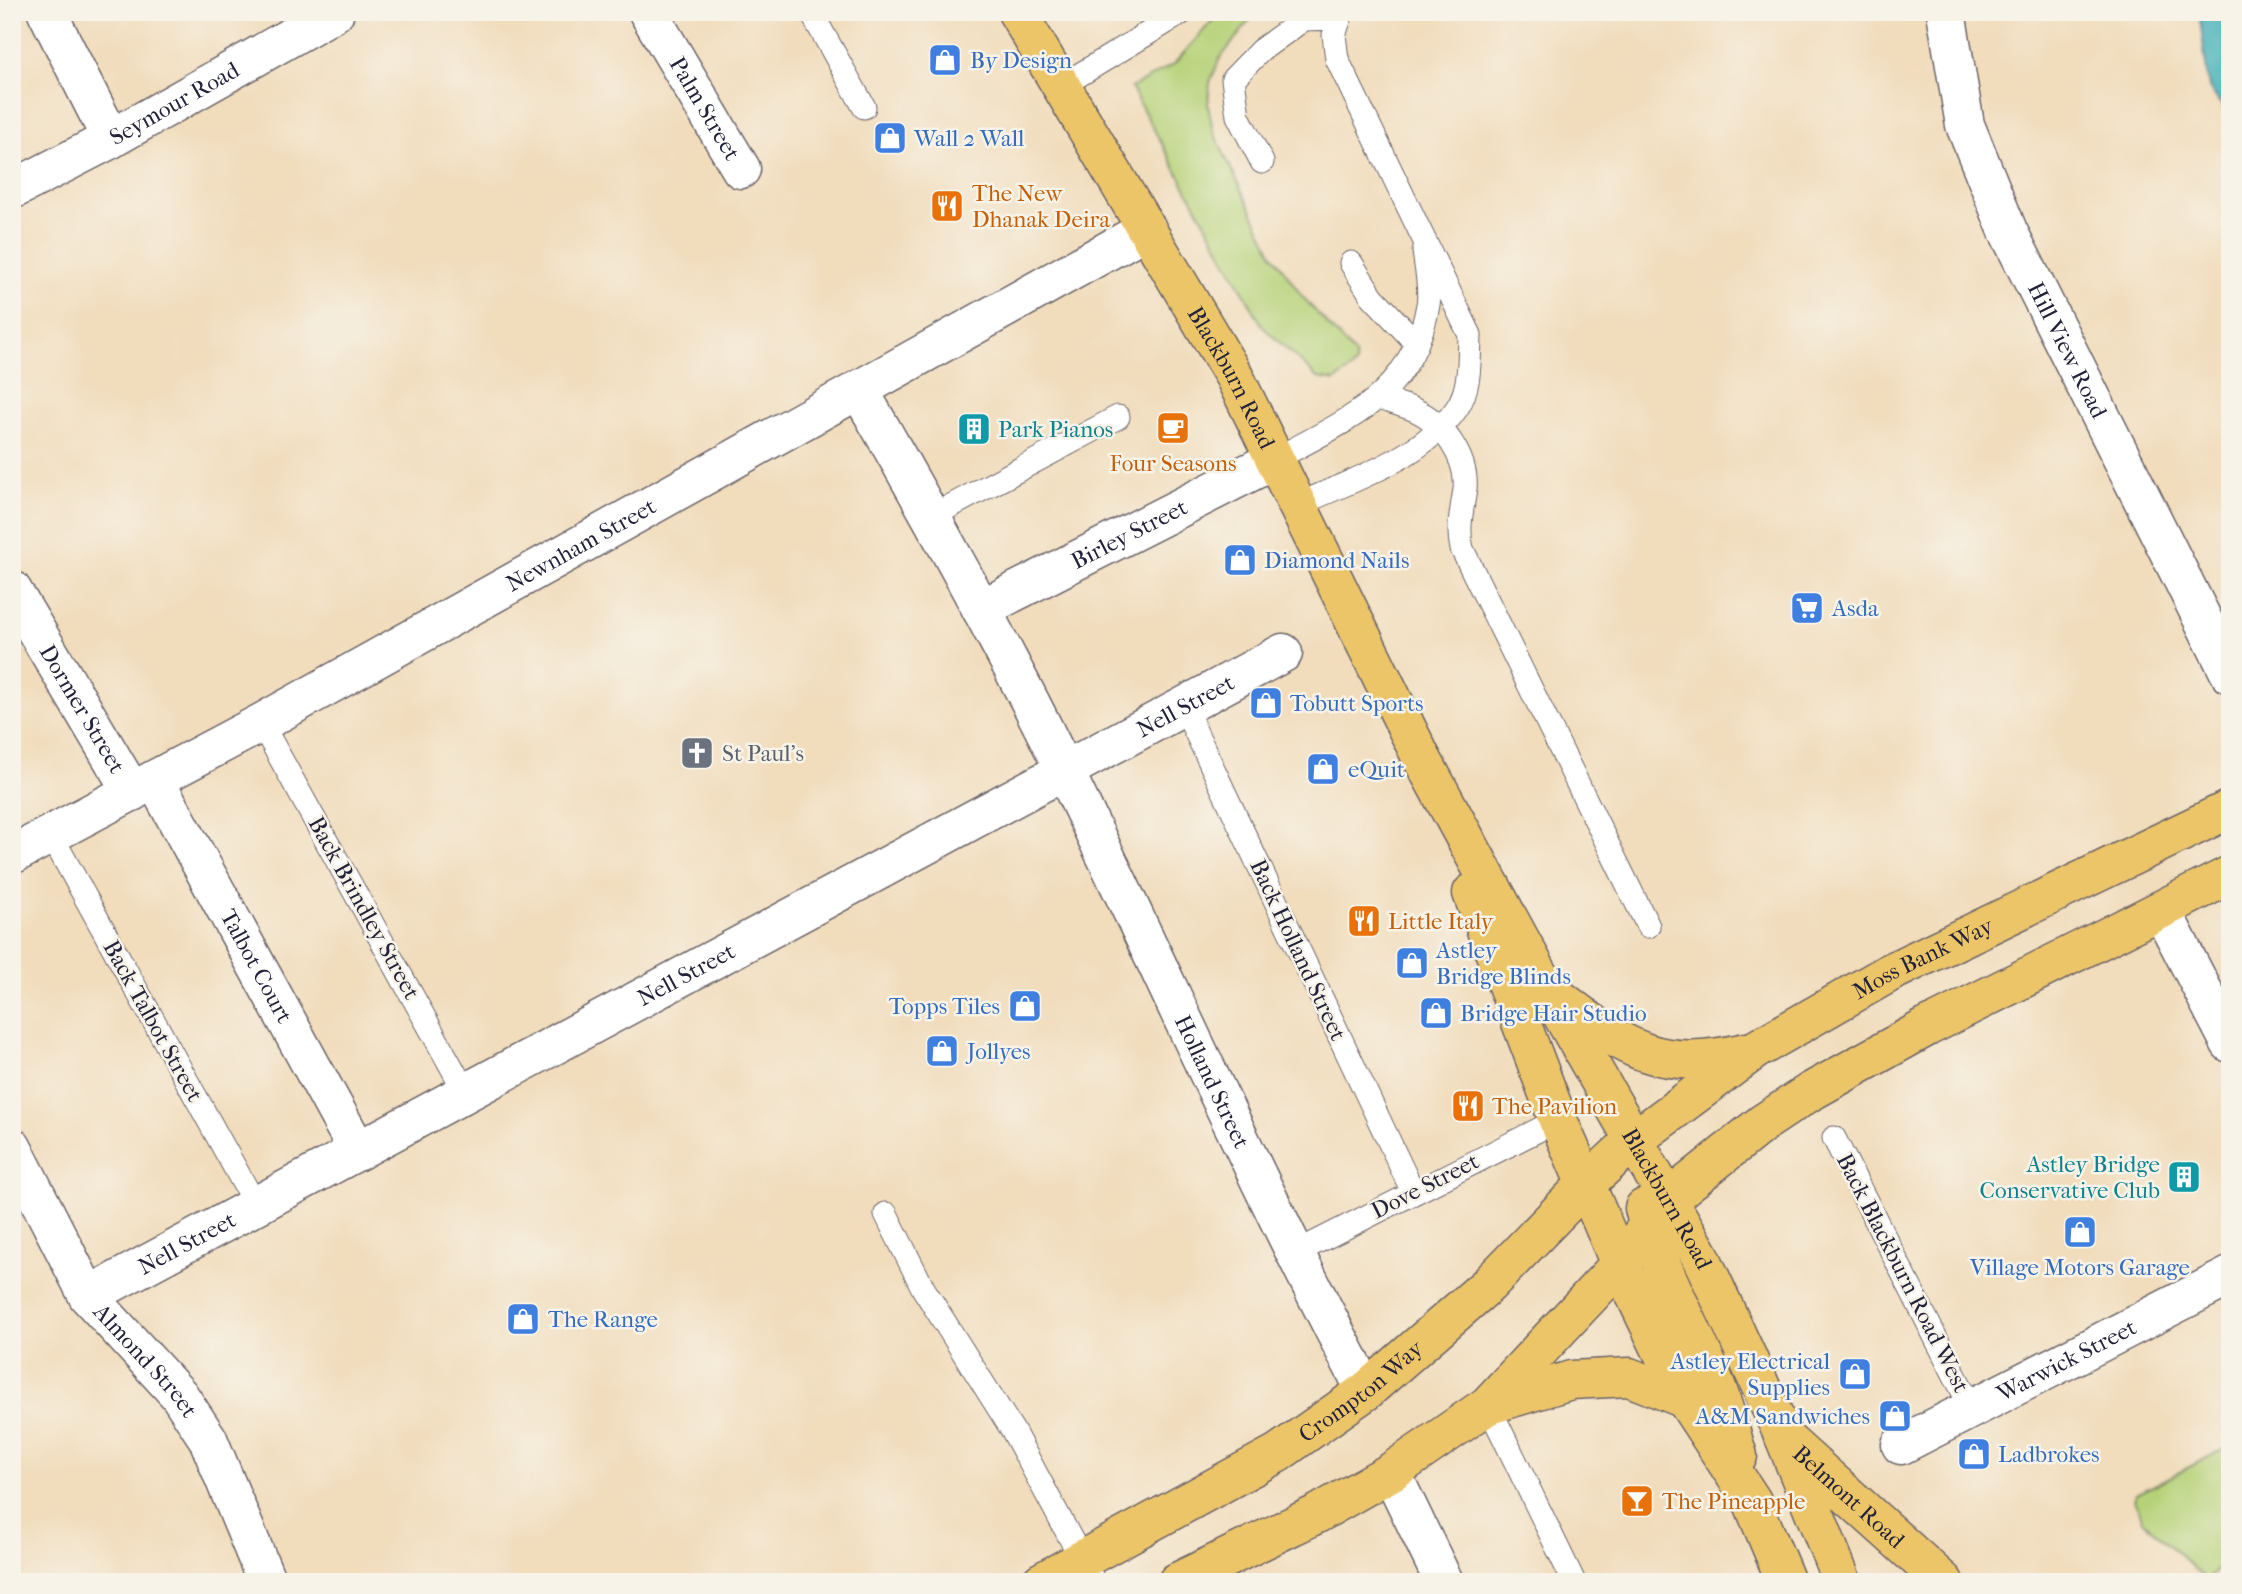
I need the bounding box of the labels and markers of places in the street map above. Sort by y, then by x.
shop icon: By Design [926,41,964,79]
place label: By Design [970,47,1073,74]
shop icon: Wall 2 Wall [871,119,909,157]
place label: Wall 2 Wall [913,125,1025,152]
place label: The New Dhanak Deira [972,180,1110,233]
restaurant icon: The New Dhanak Deira [928,187,966,225]
cafe icon: Four Seasons [1154,409,1192,447]
building icon: Park Pianos [955,410,993,448]
place label: Park Pianos [998,416,1113,443]
place label: Four Seasons [1109,450,1237,477]
shop icon: Diamond Nails [1221,541,1259,579]
place label: Diamond Nails [1264,547,1409,574]
supermarket icon: Asda [1788,589,1826,627]
place label: Asda [1831,595,1879,622]
shop icon: Tobutt Sports [1247,684,1285,722]
place label: Tobutt Sports [1290,690,1424,717]
church icon: St Paul's [678,734,716,772]
place label: St Paul's [722,740,804,767]
shop icon: eQuit [1304,750,1342,788]
place label: eQuit [1348,756,1405,783]
restaurant icon: Little Italy [1345,902,1383,940]
place label: Little Italy [1388,908,1494,935]
place label: Astley Bridge Blinds [1435,937,1571,990]
shop icon: Astley Bridge Blinds [1393,944,1431,982]
shop icon: Topps Tiles [1006,987,1044,1025]
place label: Topps Tiles [889,993,1000,1020]
shop icon: Bridge Hair Studio [1417,994,1455,1032]
place label: Bridge Hair Studio [1460,1000,1647,1027]
shop icon: Jollyes [923,1032,961,1070]
place label: Jollyes [965,1038,1031,1065]
restaurant icon: The Pavilion [1449,1087,1487,1125]
place label: The Pavilion [1492,1093,1618,1120]
place label: Astley Bridge Conservative Club [1979,1151,2160,1204]
building icon: Astley Bridge Conservative Club [2165,1158,2203,1196]
shop icon: Village Motors Garage [2061,1213,2099,1251]
place label: Village Motors Garage [1969,1254,2190,1281]
shop icon: The Range [504,1300,542,1338]
place label: The Range [548,1306,658,1333]
place label: Astley Electrical Supplies [1669,1348,1831,1401]
shop icon: Astley Electrical Supplies [1836,1355,1874,1393]
shop icon: A&M Sandwiches [1876,1397,1914,1435]
place label: A&M Sandwiches [1695,1403,1870,1430]
shop icon: Ladbrokes [1955,1435,1993,1473]
place label: Ladbrokes [1998,1441,2100,1468]
bar icon: The Pineapple [1618,1482,1656,1520]
place label: The Pineapple [1662,1488,1805,1515]

